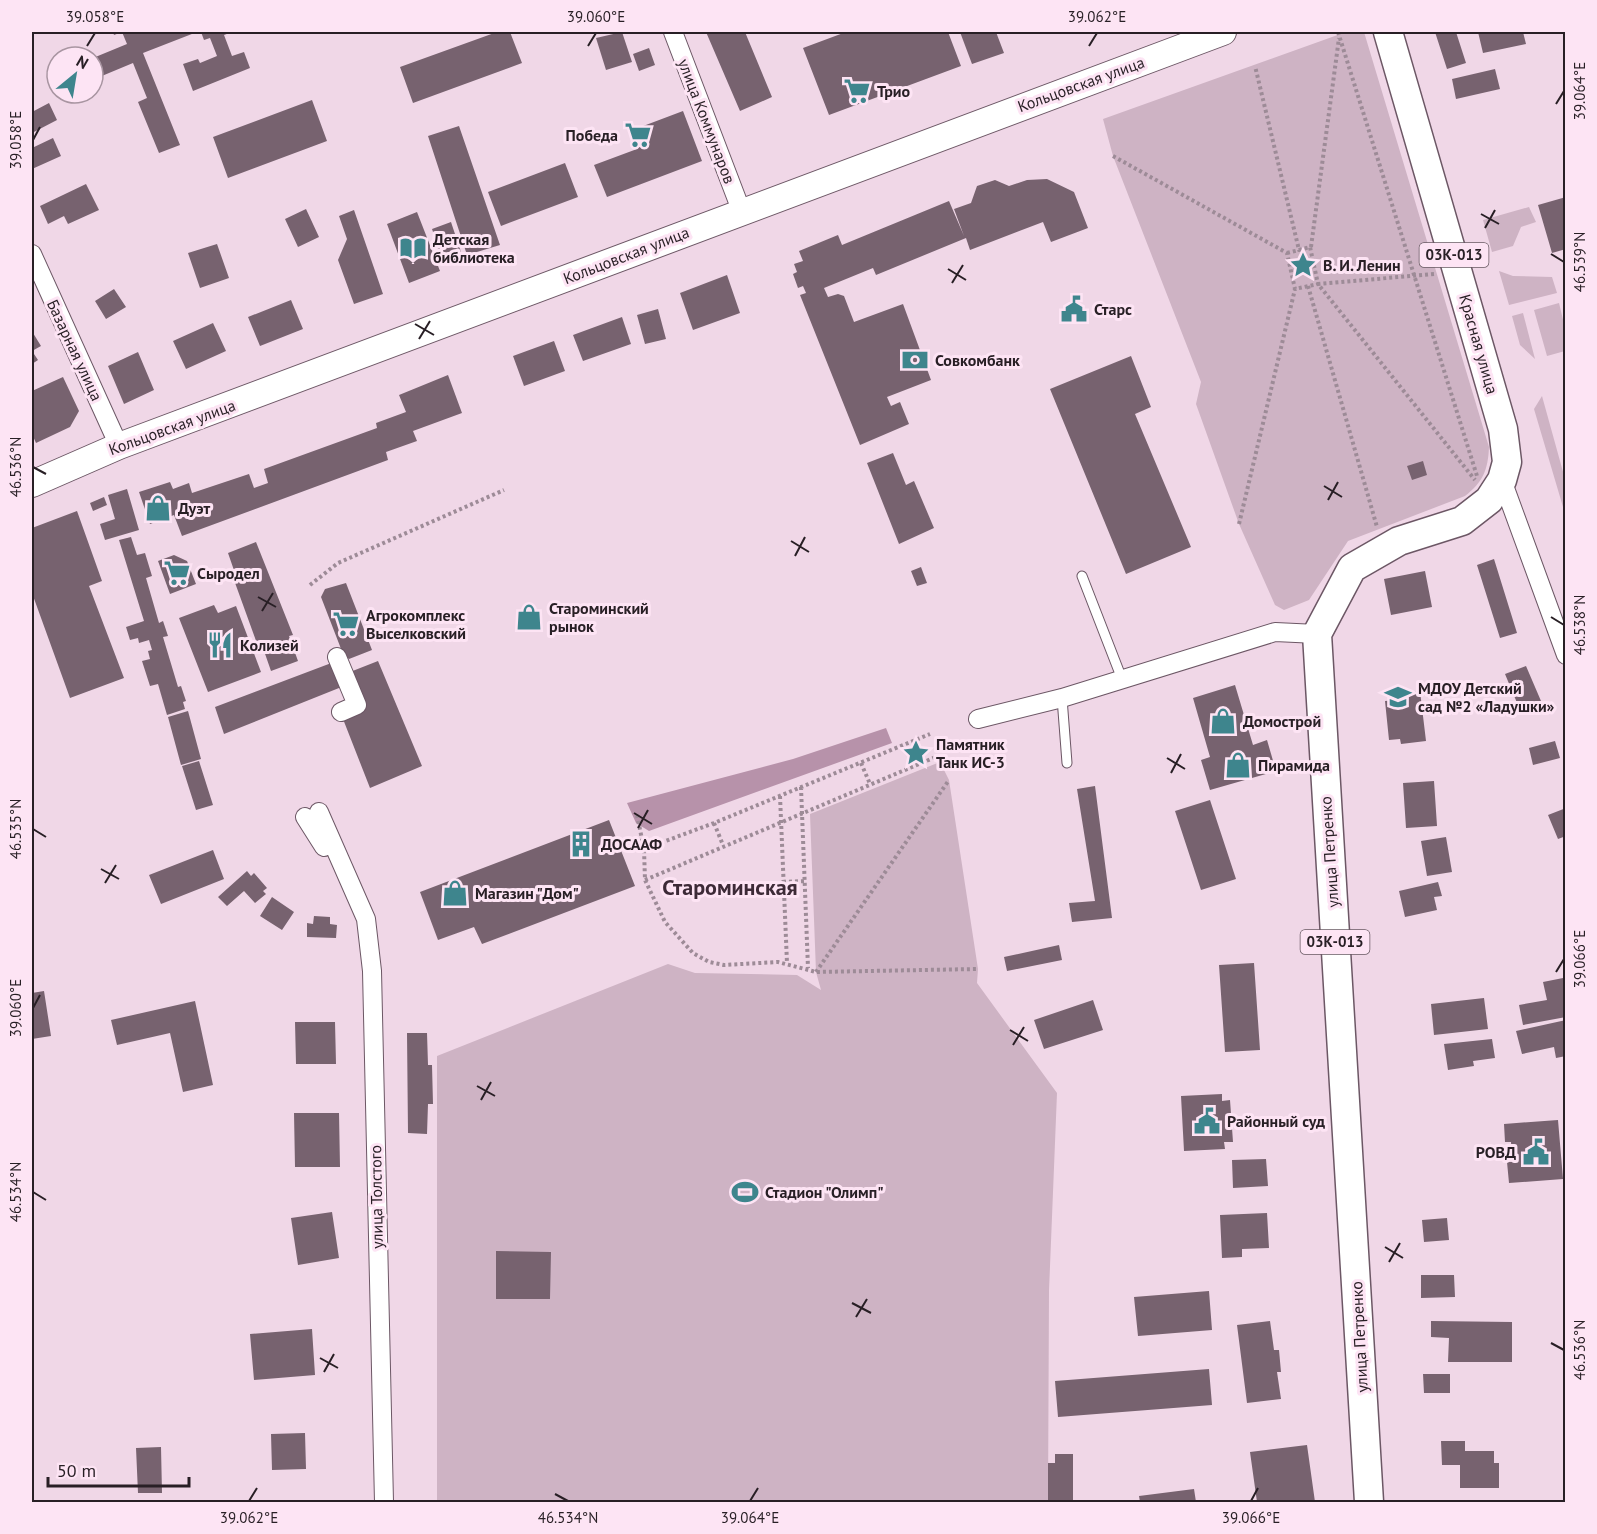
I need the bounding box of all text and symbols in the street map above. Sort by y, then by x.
text: 39.058°E [66,7,124,26]
text: 39.060°E [567,7,625,26]
text: 39.062°E [1068,7,1126,26]
north arrow [45,45,105,105]
text: N [73,51,92,73]
street label: Кольцовская улица [1015,52,1147,116]
street label: улица Коммунаров [674,56,740,186]
text: 39.064°E [1570,62,1589,120]
supermarket icon: Трио [842,76,872,106]
place label: Трио [877,81,911,101]
text: 39.058°E [6,111,25,169]
supermarket icon: Победа [623,120,653,150]
place label: Победа [566,125,618,145]
street label: Кольцовская улица [560,222,692,288]
place label: Детская библиотека [433,229,515,267]
text: 46.539°N [1570,232,1589,292]
library icon: Детская библиотека [398,233,428,263]
road number: 03К-013 [1420,243,1488,267]
place icon: В. И. Ленин [1288,250,1318,280]
place label: В. И. Ленин [1323,255,1401,275]
street label: Красная улица [1455,292,1503,396]
public building icon: Старс [1059,294,1089,324]
street label: Базарная улица [43,296,107,404]
place label: Старс [1094,299,1132,319]
bank icon: Совкомбанк [900,345,930,375]
place label: Совкомбанк [935,350,1020,370]
street label: Кольцовская улица [106,395,238,459]
text: 46.536°N [6,437,25,497]
shop icon: Дуэт [143,493,173,523]
place label: Дуэт [178,498,210,518]
supermarket icon: Сыродел [162,558,192,588]
place label: Сыродел [197,563,260,583]
text: 46.538°N [1570,595,1589,655]
place label: Староминский рынок [549,598,649,636]
shop icon: Староминский рынок [514,602,544,632]
place label: Агрокомплекс Выселковский [366,605,466,643]
supermarket icon: Агрокомплекс Выселковский [331,609,361,639]
restaurant icon: Колизей [205,630,235,660]
place label: Колизей [240,635,299,655]
place label: МДОУ Детский сад №2 «Ладушки» [1418,678,1555,716]
school or university icon: МДОУ Детский сад №2 «Ладушки» [1383,682,1413,712]
shop icon: Домострой [1208,706,1238,736]
place label: Домострой [1243,711,1321,731]
place label: Памятник Танк ИС-3 [936,734,1005,772]
place icon: Памятник Танк ИС-3 [901,738,931,768]
shop icon: Пирамида [1223,750,1253,780]
place label: Пирамида [1258,755,1330,775]
street label: улица Петренко [1315,796,1343,908]
text: 46.535°N [6,799,25,859]
building icon: ДОСААФ [566,829,596,859]
place label: ДОСААФ [601,834,662,854]
district label: Староминская [662,873,798,901]
shop icon: Магазин "Дом" [440,878,470,908]
place label: Магазин "Дом" [475,883,579,903]
road number: 03К-013 [1300,930,1370,954]
text: 39.066°E [1570,930,1589,988]
text: 39.060°E [6,979,25,1037]
public building icon: Районный суд [1192,1106,1222,1136]
place label: Районный суд [1227,1111,1325,1131]
public building icon: РОВД [1521,1137,1551,1167]
place label: РОВД [1476,1142,1516,1162]
street label: улица Толстого [365,1145,387,1249]
text: 46.534°N [6,1162,25,1222]
sports icon: Стадион "Олимп" [730,1177,760,1207]
place label: Стадион "Олимп" [765,1182,884,1202]
street label: улица Петренко [1346,1281,1372,1393]
text: 46.536°N [1570,1320,1589,1380]
scale bar [48,1450,189,1488]
text: 50 m [57,1459,96,1482]
text: 39.062°E [220,1508,278,1527]
text: 46.534°N [538,1508,598,1527]
text: 39.064°E [721,1508,779,1527]
text: 39.066°E [1222,1508,1280,1527]

